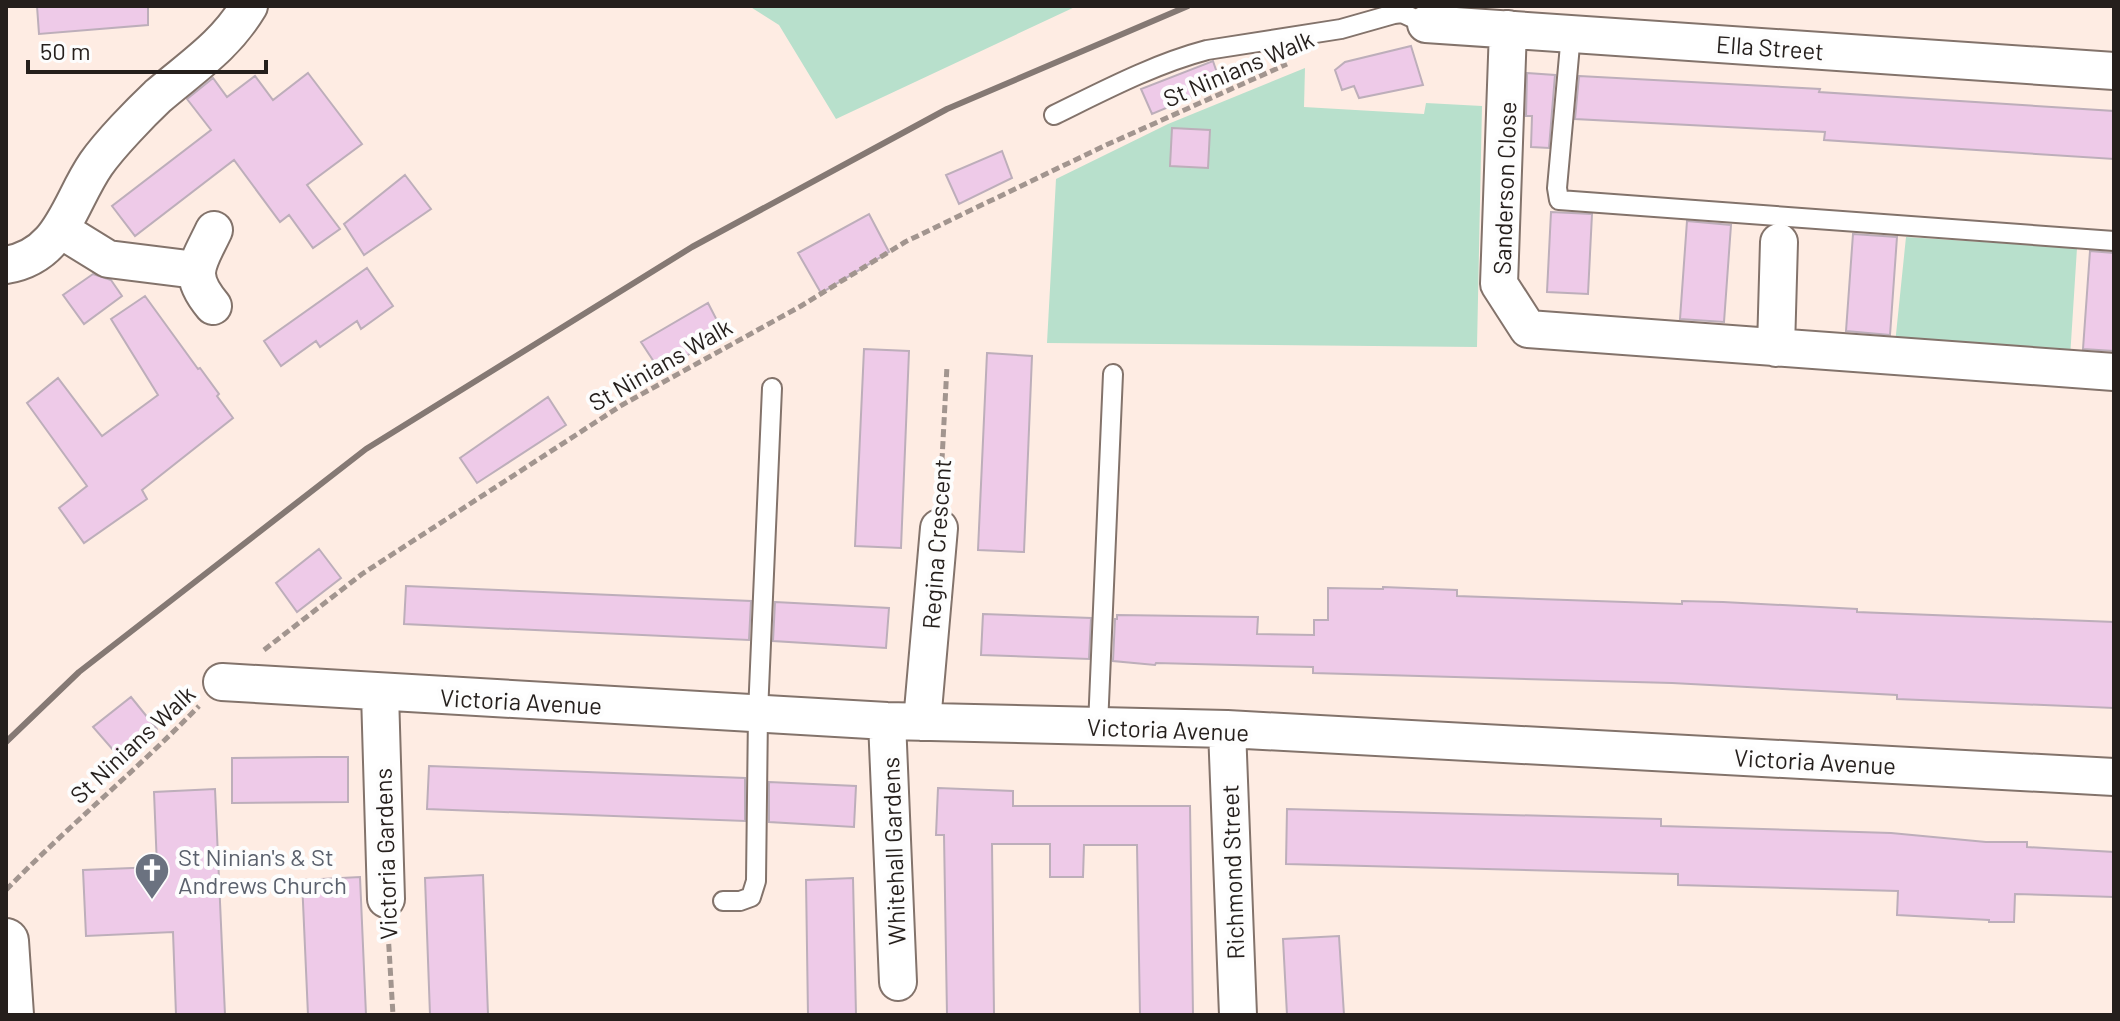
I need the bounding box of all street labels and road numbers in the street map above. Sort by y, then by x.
street label: St Ninians Walk [1159,23,1317,113]
street label: Ella Street [1715,29,1825,65]
street label: Sanderson Close [1486,101,1522,275]
street label: St Ninians Walk [583,311,737,417]
street label: Regina Crescent [916,458,956,630]
street label: St Ninians Walk [64,679,200,809]
street label: Victoria Avenue [439,682,603,720]
street label: Victoria Avenue [1086,712,1250,746]
street label: Victoria Avenue [1733,742,1897,780]
street label: Whitehall Gardens [875,756,911,946]
street label: Victoria Gardens [368,768,402,940]
street label: Richmond Street [1214,784,1250,960]

